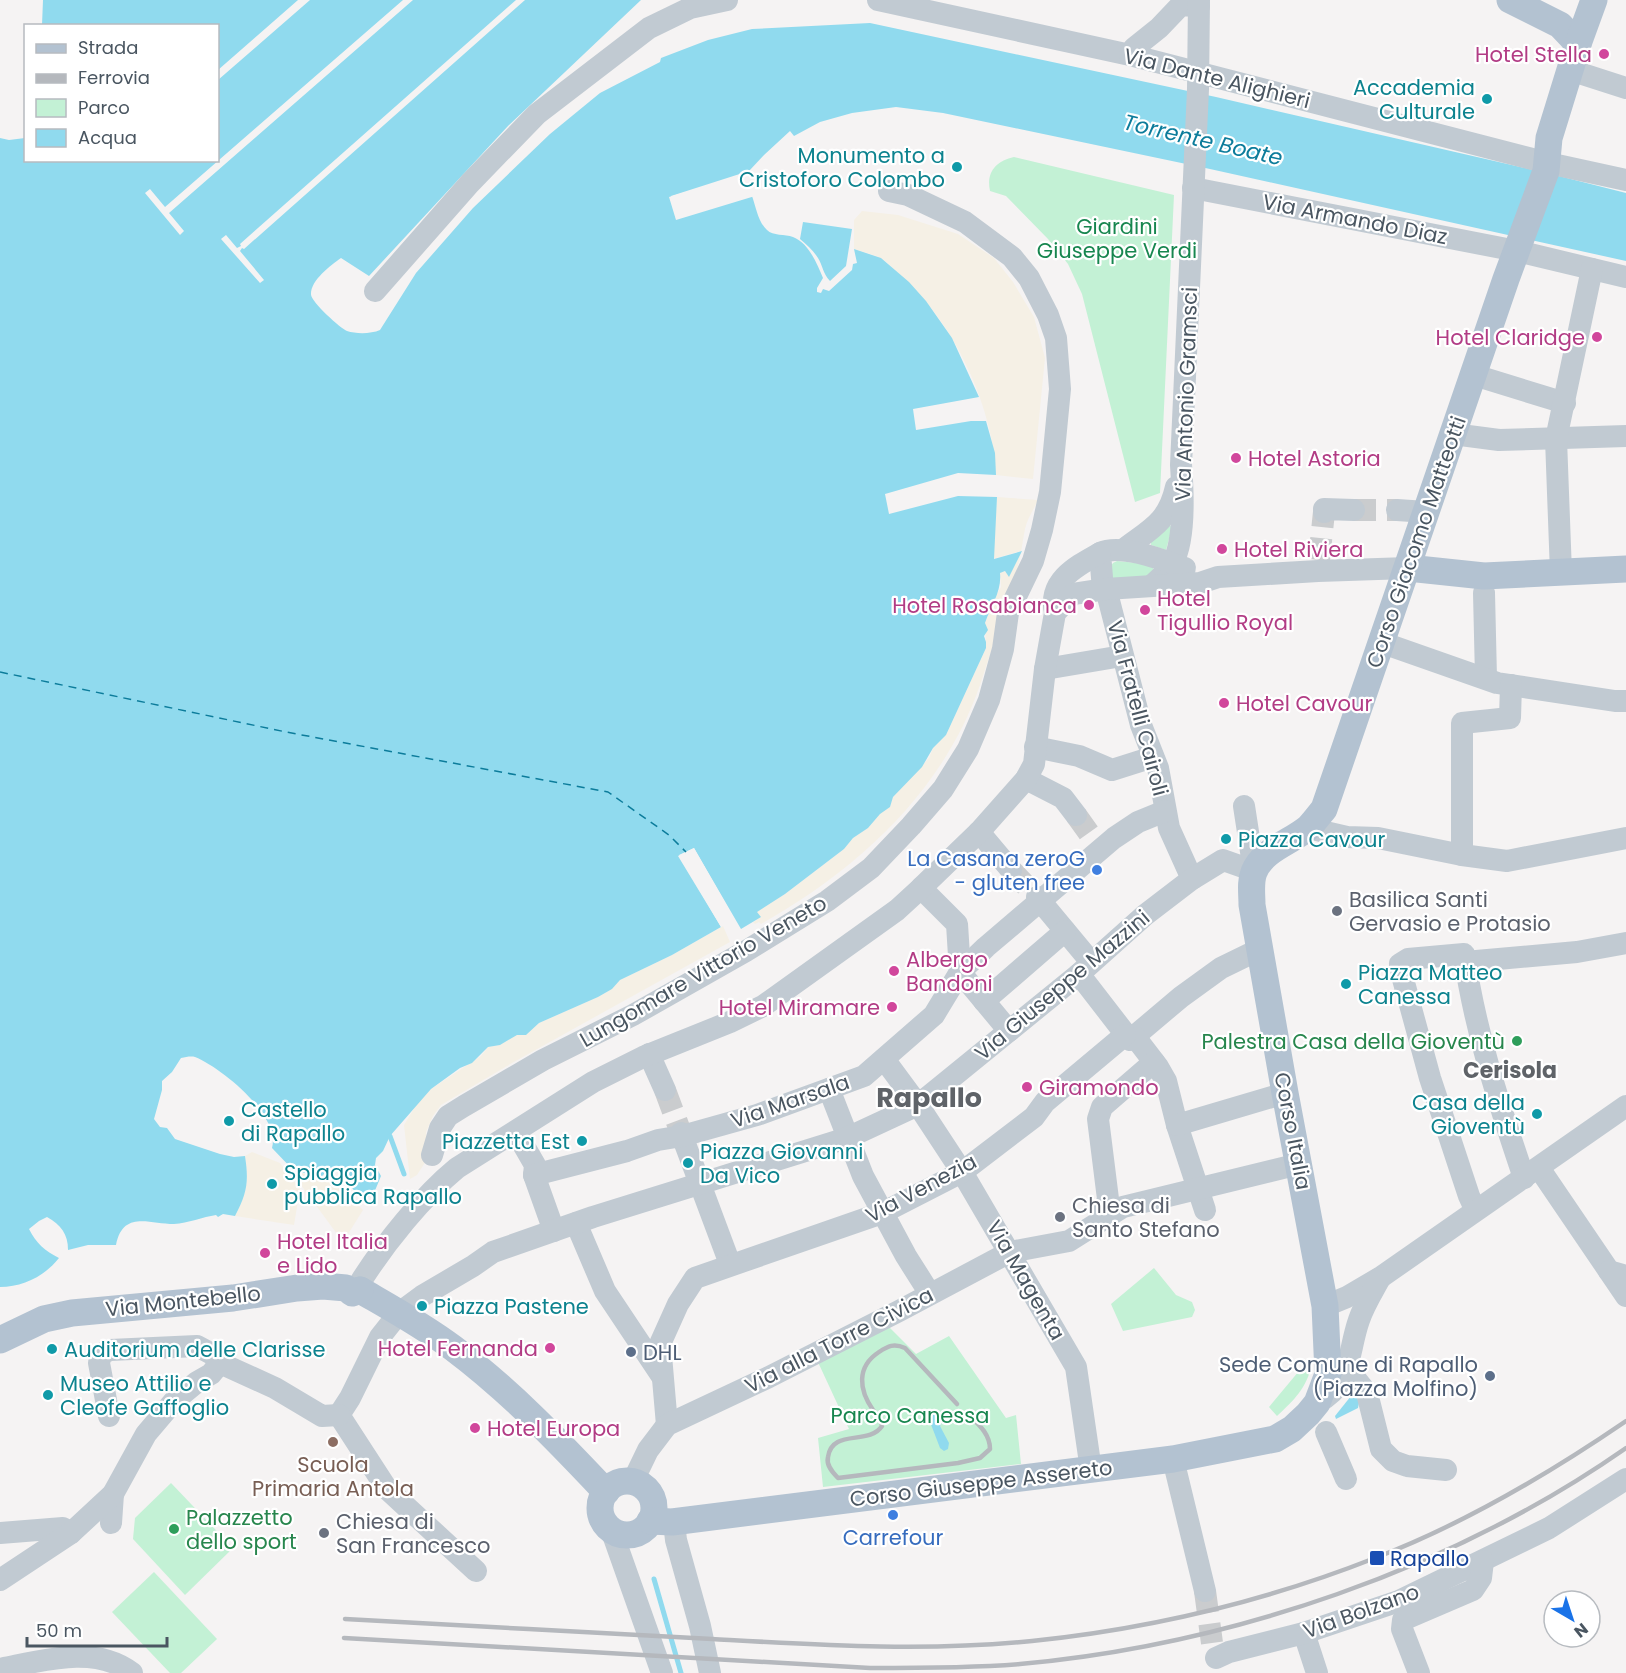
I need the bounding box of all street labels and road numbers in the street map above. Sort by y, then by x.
street label: Via Dante Alighieri [1121,41,1313,115]
street label: Via Armando Diaz [1260,187,1450,251]
street label: Via Antonio Gramsci [1168,286,1204,502]
street label: Corso Giacomo Matteotti [1359,412,1473,672]
street label: Via Fratelli Cairoli [1101,617,1175,799]
street label: Lungomare Vittorio Veneto [574,888,832,1054]
street label: Via Giuseppe Mazzini [968,903,1156,1067]
street label: Via Marsala [727,1067,853,1135]
street label: Corso Italia [1267,1070,1319,1192]
street label: Via Venezia [860,1147,982,1229]
street label: Via Magenta [980,1215,1072,1345]
street label: Via Montebello [104,1278,262,1324]
street label: Via alla Torre Civica [740,1280,938,1400]
street label: Corso Giuseppe Assereto [848,1452,1114,1514]
street label: Via Bolzano [1299,1577,1423,1645]

